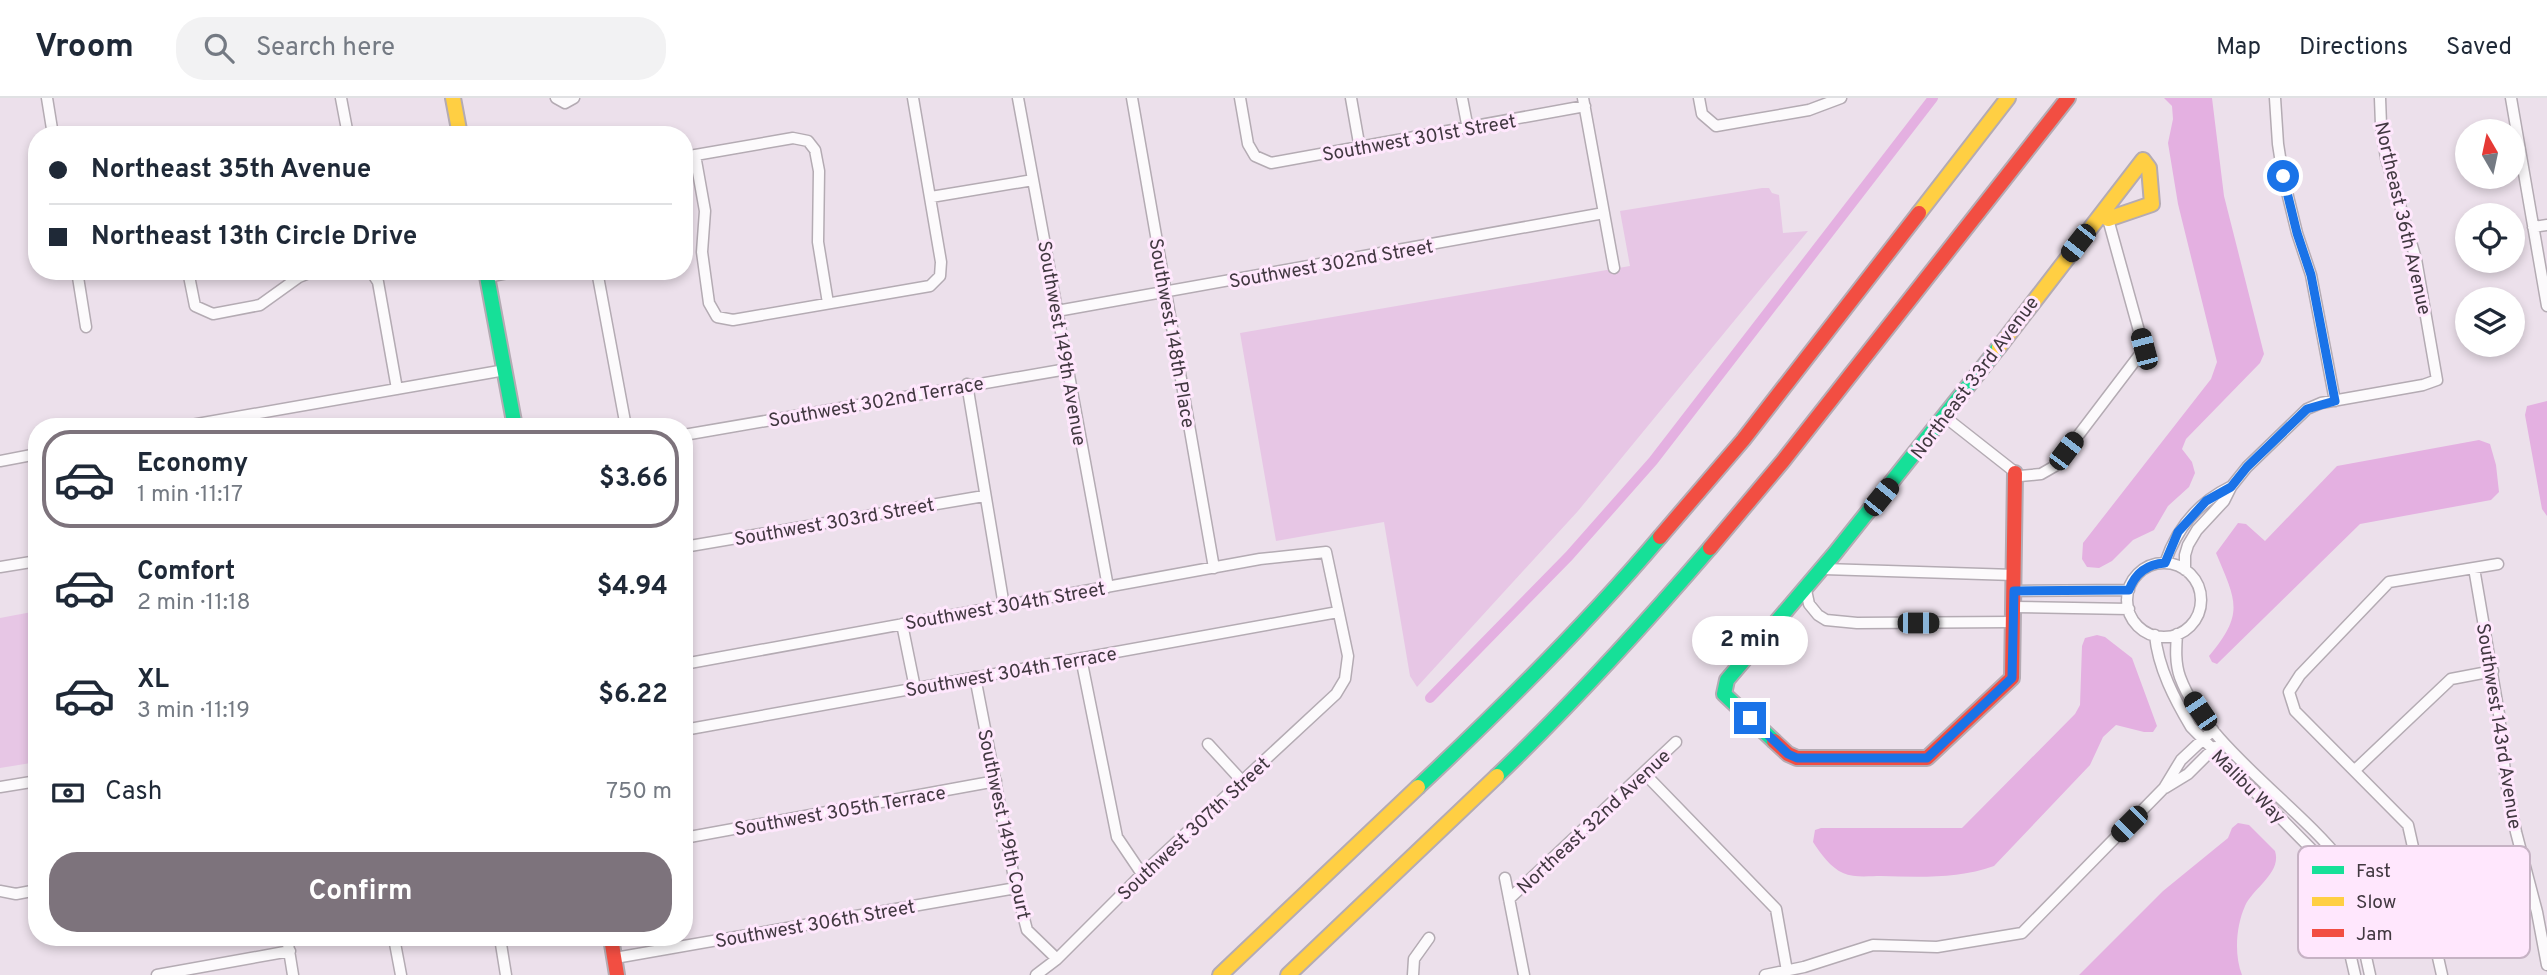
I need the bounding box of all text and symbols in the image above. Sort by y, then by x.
search box [176,17,666,80]
text: Vroom [35,27,134,69]
icon: search [200,29,238,67]
text: Search here [256,32,395,65]
text: Map [2216,33,2261,63]
text: Directions [2299,33,2408,63]
text: Saved [2446,33,2512,63]
street label: Southwest 301st Street [1321,110,1518,168]
north arrow [2455,119,2525,189]
map controls [2455,119,2525,357]
street label: Northeast 36th Avenue [2368,120,2436,317]
text: Northeast 35th Avenue [91,154,371,187]
route start [2267,160,2299,192]
button: locate [2455,203,2525,273]
car [2057,220,2100,266]
text: Northeast 13th Circle Drive [91,221,417,254]
street label: Southwest 302nd Street [1227,235,1435,295]
street label: Southwest 148th Place [1143,237,1200,430]
street label: Southwest 149th Avenue [1031,239,1091,448]
button: layers [2455,287,2525,357]
street label: Northeast 33rd Avenue [1907,292,2045,464]
car [2129,326,2160,372]
street label: Southwest 302nd Terrace [767,372,986,434]
car [2045,428,2088,474]
icon: car [53,448,116,511]
text: Economy [137,448,248,481]
text: $3.66 [599,463,668,496]
car [1860,474,1903,520]
text: 1 min · 11:17 [137,481,243,510]
street label: Southwest 303rd Street [732,494,936,552]
icon: car [53,556,116,619]
text: Comfort [137,556,235,589]
text: $4.94 [597,571,668,604]
street label: Southwest 304th Street [903,578,1107,636]
text: 2 min · 11:18 [137,589,251,618]
car [1898,613,1940,634]
callout: 2 min [1692,616,1808,666]
street label: Southwest 143rd Avenue [2470,622,2526,831]
text: 2 min [1720,626,1780,655]
street label: Southwest 304th Terrace [904,643,1119,703]
icon: car [53,664,116,727]
text: XL [137,664,169,697]
text: $6.22 [598,679,668,712]
car [2180,688,2221,734]
text: 3 min · 11:19 [137,697,250,726]
route end [1734,702,1766,734]
street label: Southwest 149th Court [971,727,1035,922]
street label: Northeast 32nd Avenue [1512,745,1676,900]
street label: Malibu Way [2205,745,2290,830]
street label: Southwest 307th Street [1113,753,1276,906]
icon: cash [49,774,87,812]
text: Cash [105,776,162,809]
text: 750 m [606,778,672,807]
street label: Southwest 305th Terrace [733,782,948,842]
car [2107,802,2152,846]
legend [2298,846,2530,958]
button: Confirm [49,852,672,932]
text: Fast [2356,860,2391,884]
text: Slow [2356,891,2396,915]
street label: Southwest 306th Street [714,896,917,954]
text: Jam [2356,923,2393,947]

